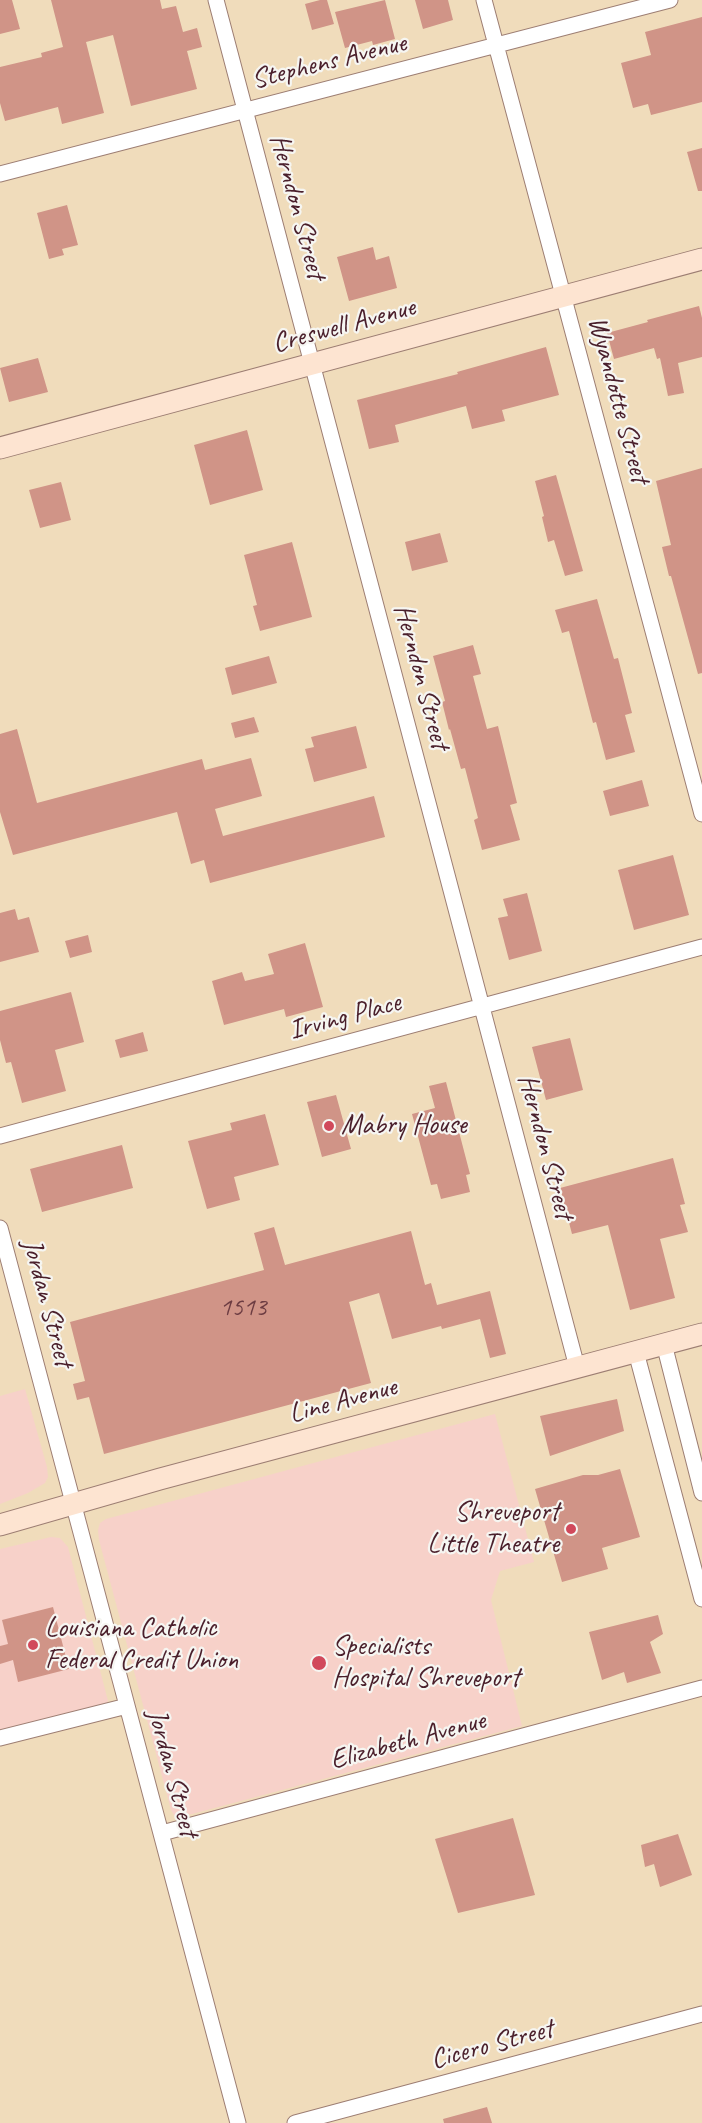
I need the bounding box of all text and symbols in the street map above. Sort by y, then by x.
street label: Stephens Avenue [248,27,410,97]
street label: Herndon Street [262,131,332,283]
street label: Creswell Avenue [269,291,419,361]
street label: Wyandotte Street [580,313,656,487]
street label: Herndon Street [386,601,456,753]
street label: Irving Place [286,986,404,1048]
street label: Herndon Street [510,1071,580,1223]
place label: Mabry House [341,1109,467,1143]
marker: Mabry House [322,1119,336,1133]
street label: Jordan Street [14,1235,80,1371]
house number: 1513 [220,1292,266,1324]
street label: Line Avenue [285,1371,401,1431]
place label: Shreveport Little Theatre [427,1496,559,1562]
marker: Shreveport Little Theatre [564,1522,578,1536]
place label: Louisiana Catholic Federal Credit Union [45,1612,238,1678]
place label: Specialists Hospital Shreveport [332,1630,520,1696]
marker: Louisiana Catholic Federal Credit Union [26,1638,40,1652]
marker: Specialists Hospital Shreveport [310,1654,328,1672]
street label: Elizabeth Avenue [327,1704,489,1778]
street label: Jordan Street [139,1705,205,1841]
street label: Cicero Street [427,2013,557,2077]

